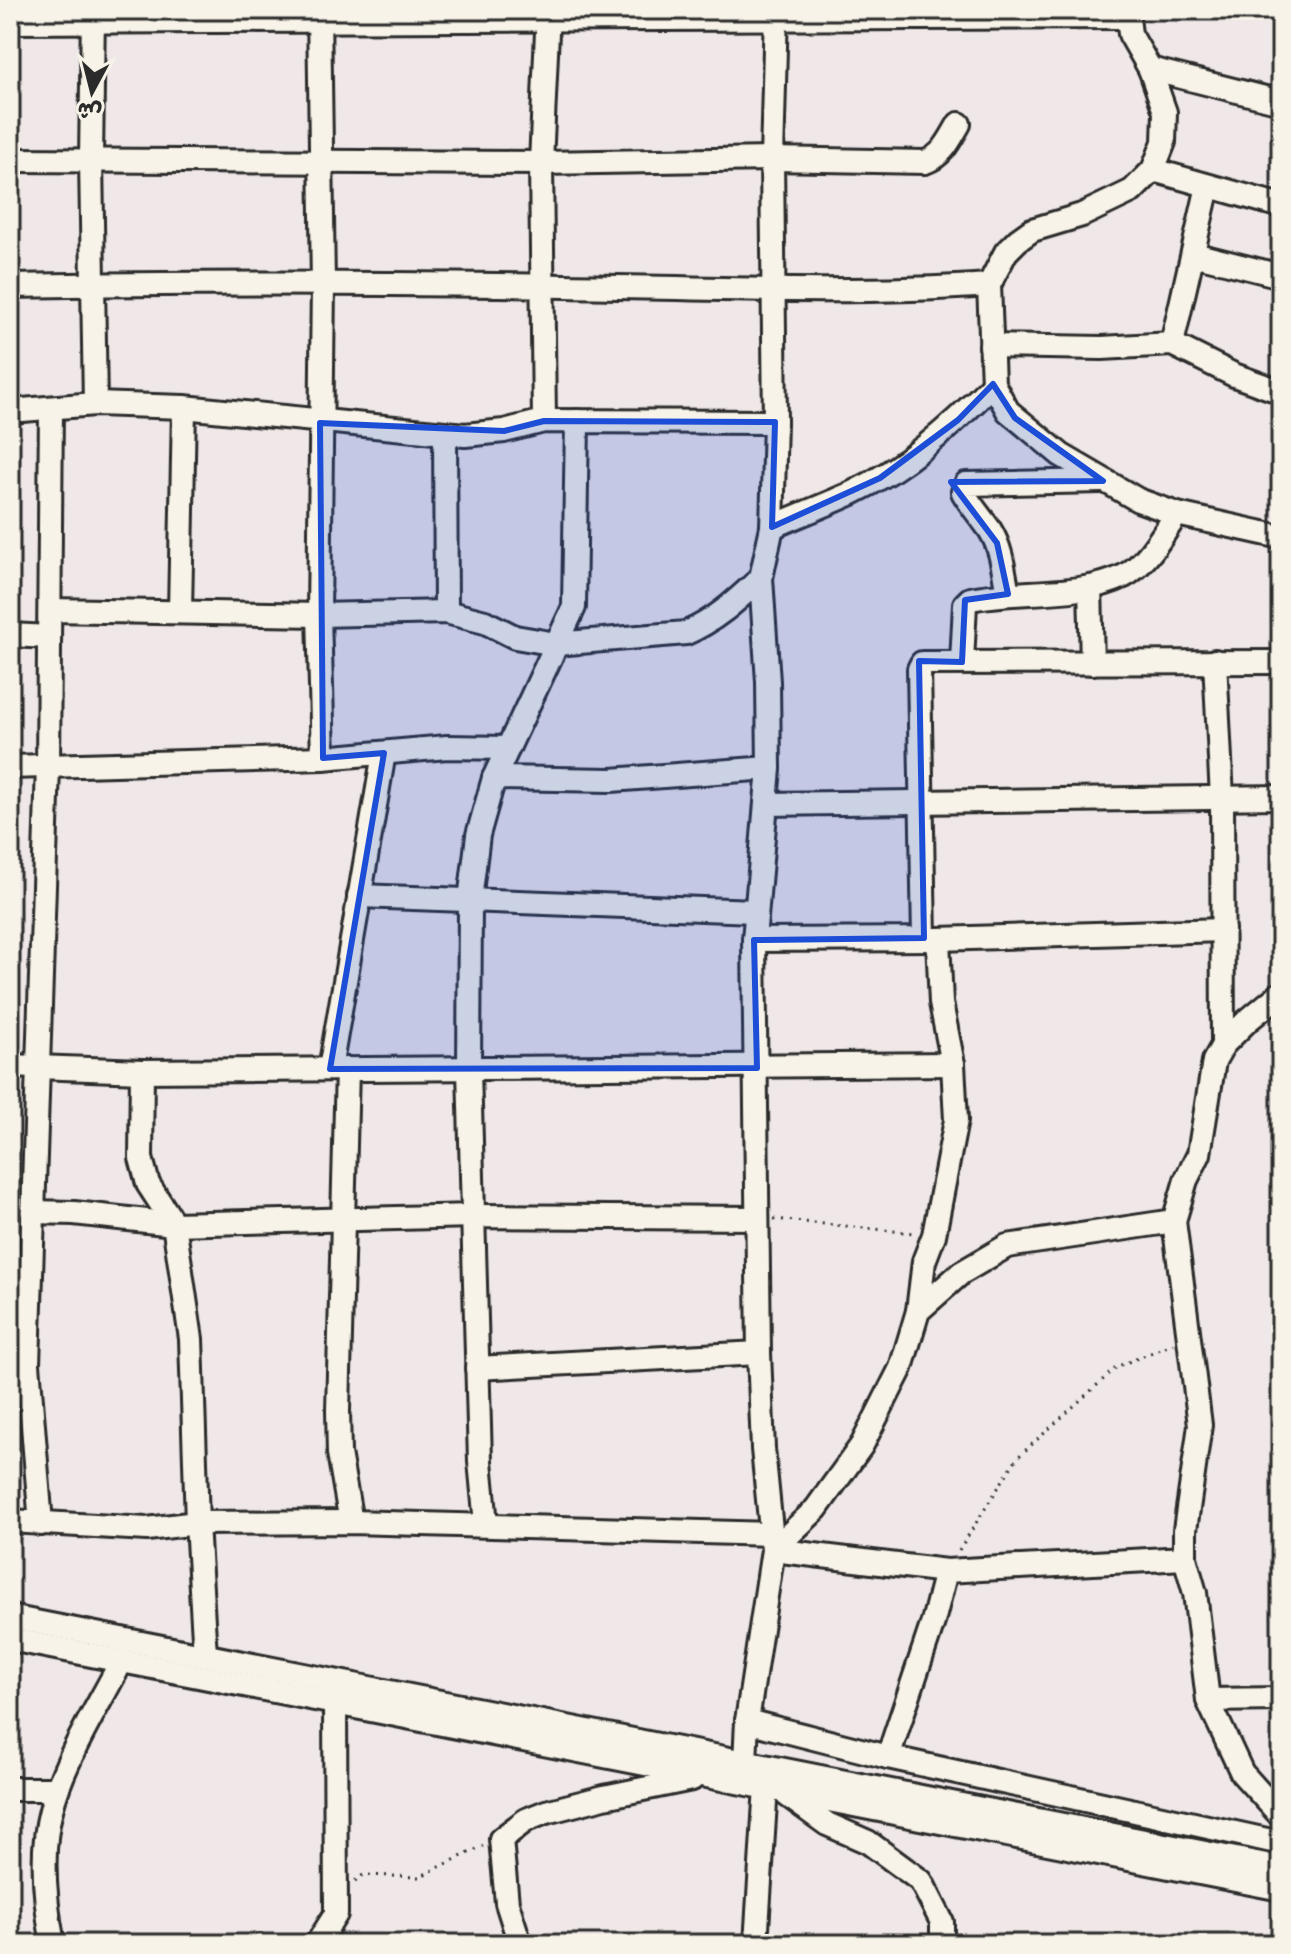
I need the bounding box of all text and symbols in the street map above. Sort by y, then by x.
north arrow [52,52,132,132]
text: ش [76,95,103,126]

